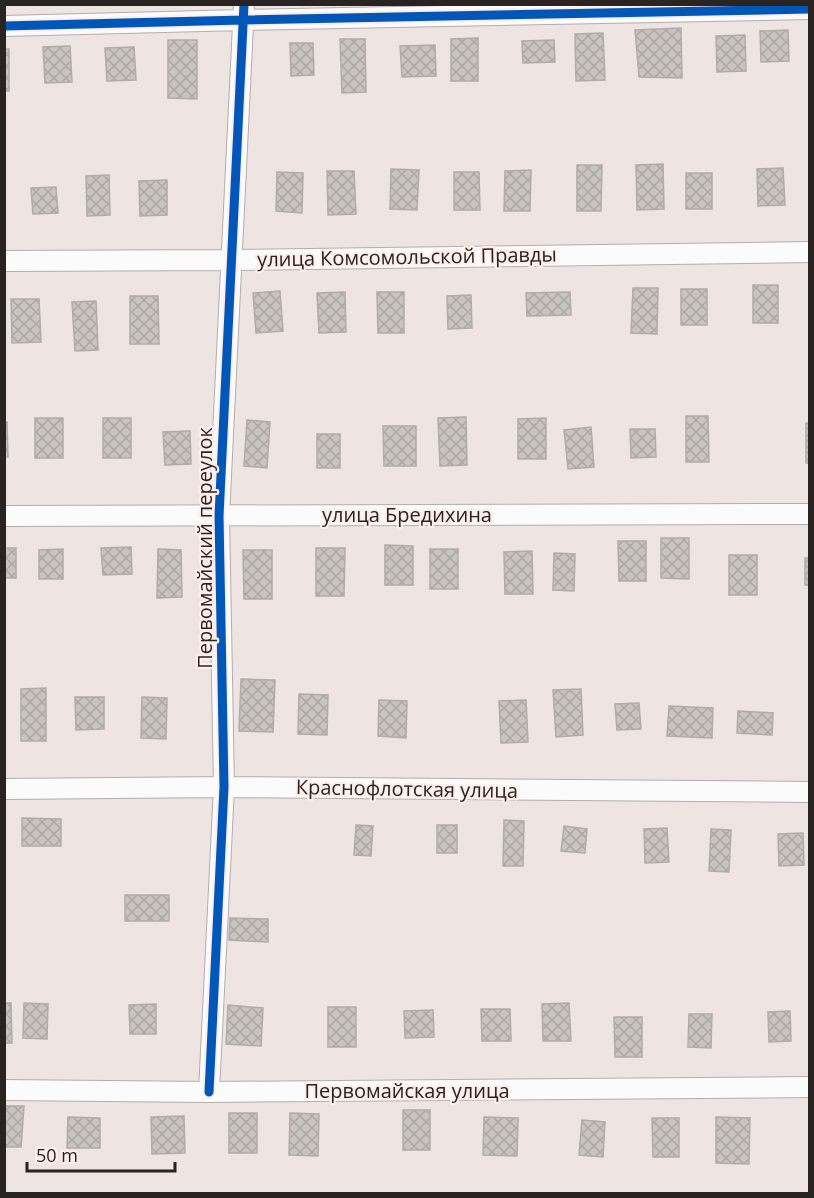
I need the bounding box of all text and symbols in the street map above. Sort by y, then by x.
street label: улица Комсомольской Правды [257,240,557,273]
street label: Первомайский переулок [191,427,218,669]
street label: улица Бредихина [322,501,492,528]
street label: Краснофлотская улица [296,773,518,804]
street label: Первомайская улица [304,1077,510,1104]
scale bar [27,1135,176,1173]
text: 50 m [36,1143,78,1167]

